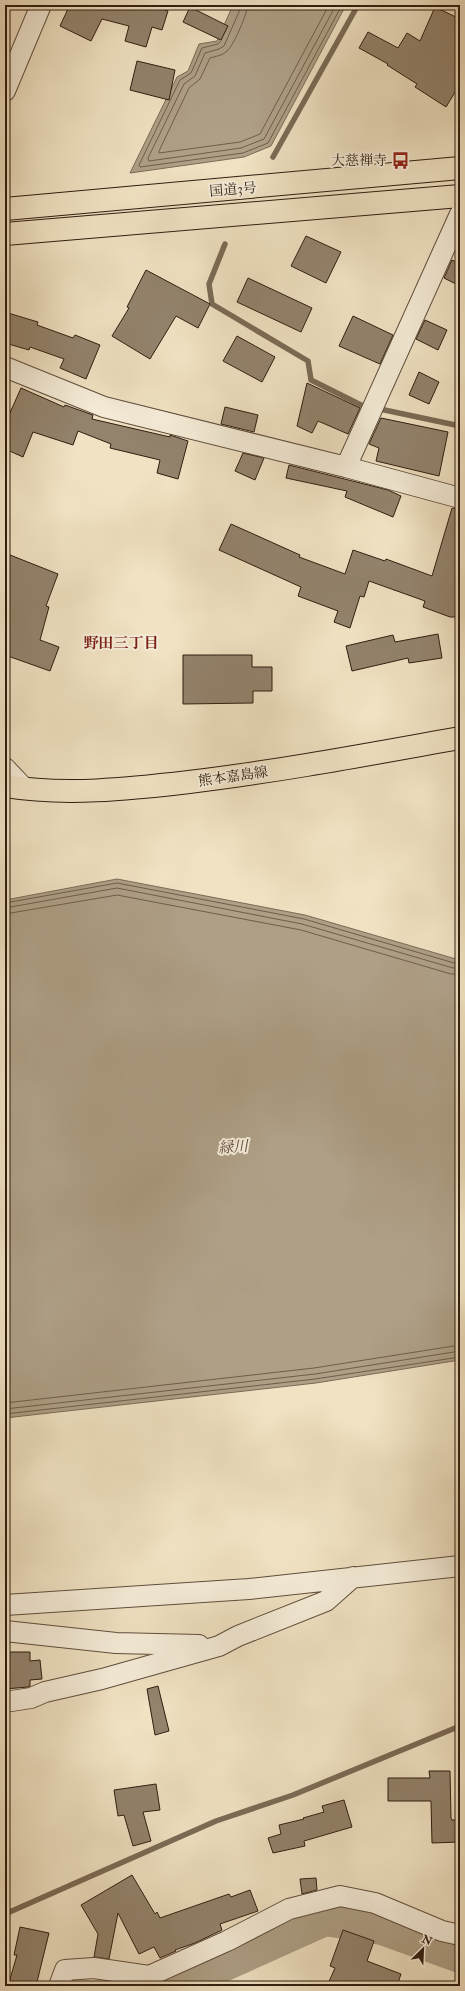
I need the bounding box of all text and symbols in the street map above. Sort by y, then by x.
bus stop icon: 大慈禅寺 [390,150,410,170]
place label: 大慈禅寺 [331,152,387,169]
street label: 国道3号 [209,179,257,200]
district label: 野田三丁目 [83,634,159,653]
street label: 熊本嘉島線 [197,763,269,790]
water label: 緑川 [217,1137,251,1158]
north arrow [403,1929,443,1969]
text: N [419,1932,435,1949]

